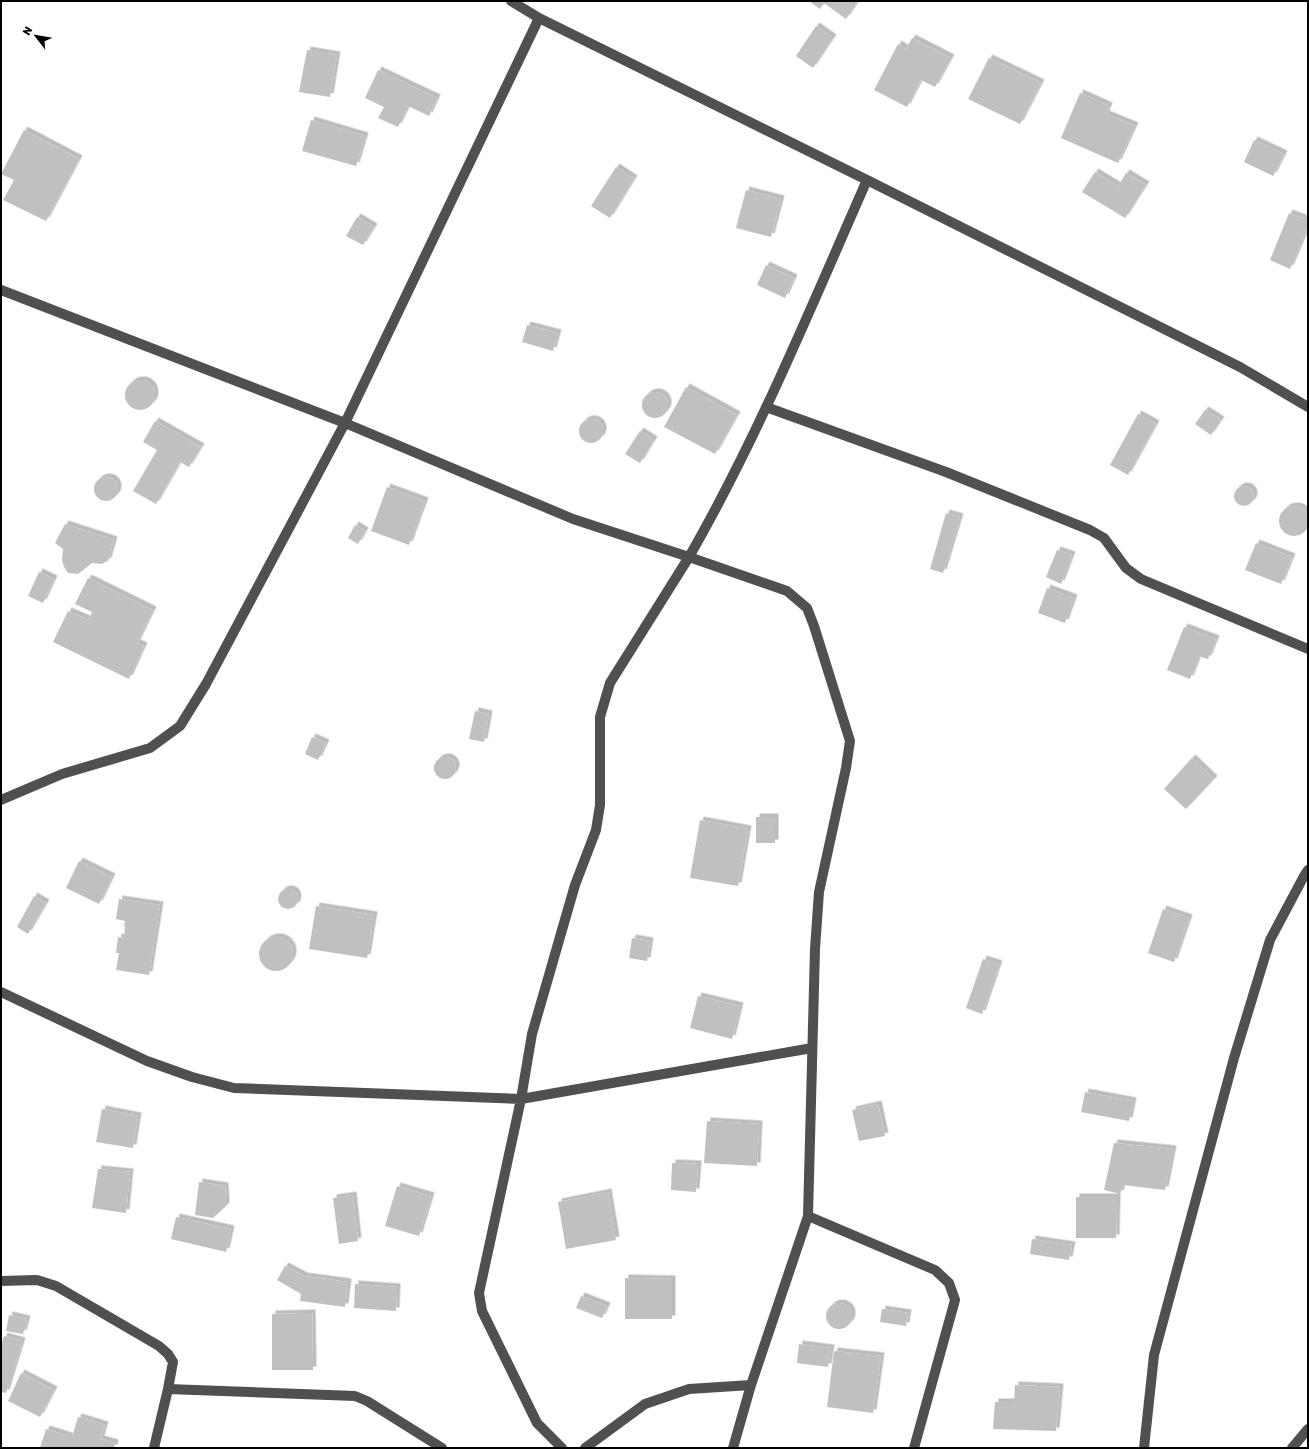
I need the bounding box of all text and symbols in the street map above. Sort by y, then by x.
north arrow [16,16,56,56]
text: N [20,24,36,38]

